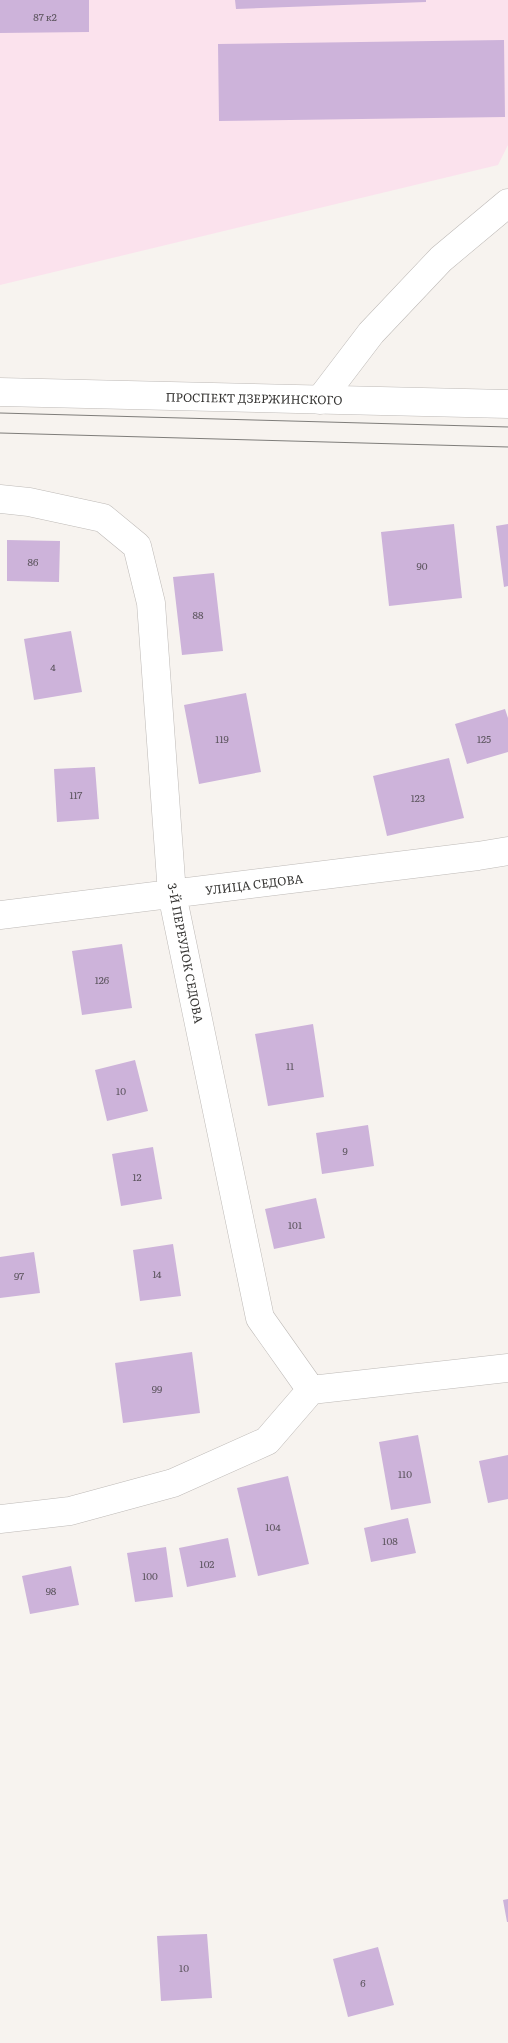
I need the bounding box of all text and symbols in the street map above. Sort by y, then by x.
house number: 87 к2 [33,9,57,24]
street label: ПРОСПЕКТ ДЗЕРЖИНСКОГО [165,387,343,409]
house number: 86 [28,554,39,569]
house number: 90 [416,558,428,573]
house number: 88 [192,607,204,622]
house number: 4 [50,659,56,674]
house number: 119 [215,731,229,746]
house number: 125 [477,731,491,746]
house number: 117 [70,787,82,802]
house number: 123 [411,790,425,805]
street label: УЛИЦА СЕДОВА [204,869,304,899]
street label: 3-Й ПЕРЕУЛОК СЕДОВА [164,881,208,1025]
house number: 126 [95,972,110,987]
house number: 11 [286,1058,294,1073]
house number: 10 [116,1083,126,1098]
house number: 9 [342,1143,348,1158]
house number: 12 [132,1169,142,1184]
house number: 101 [288,1217,302,1232]
house number: 14 [152,1266,162,1281]
house number: 97 [14,1268,24,1283]
house number: 99 [152,1381,162,1396]
house number: 110 [398,1466,412,1481]
house number: 104 [265,1519,281,1534]
house number: 108 [382,1533,398,1548]
house number: 102 [200,1556,214,1571]
house number: 100 [142,1568,158,1583]
house number: 98 [46,1583,57,1598]
house number: 10 [179,1960,189,1975]
house number: 6 [360,1975,366,1990]

